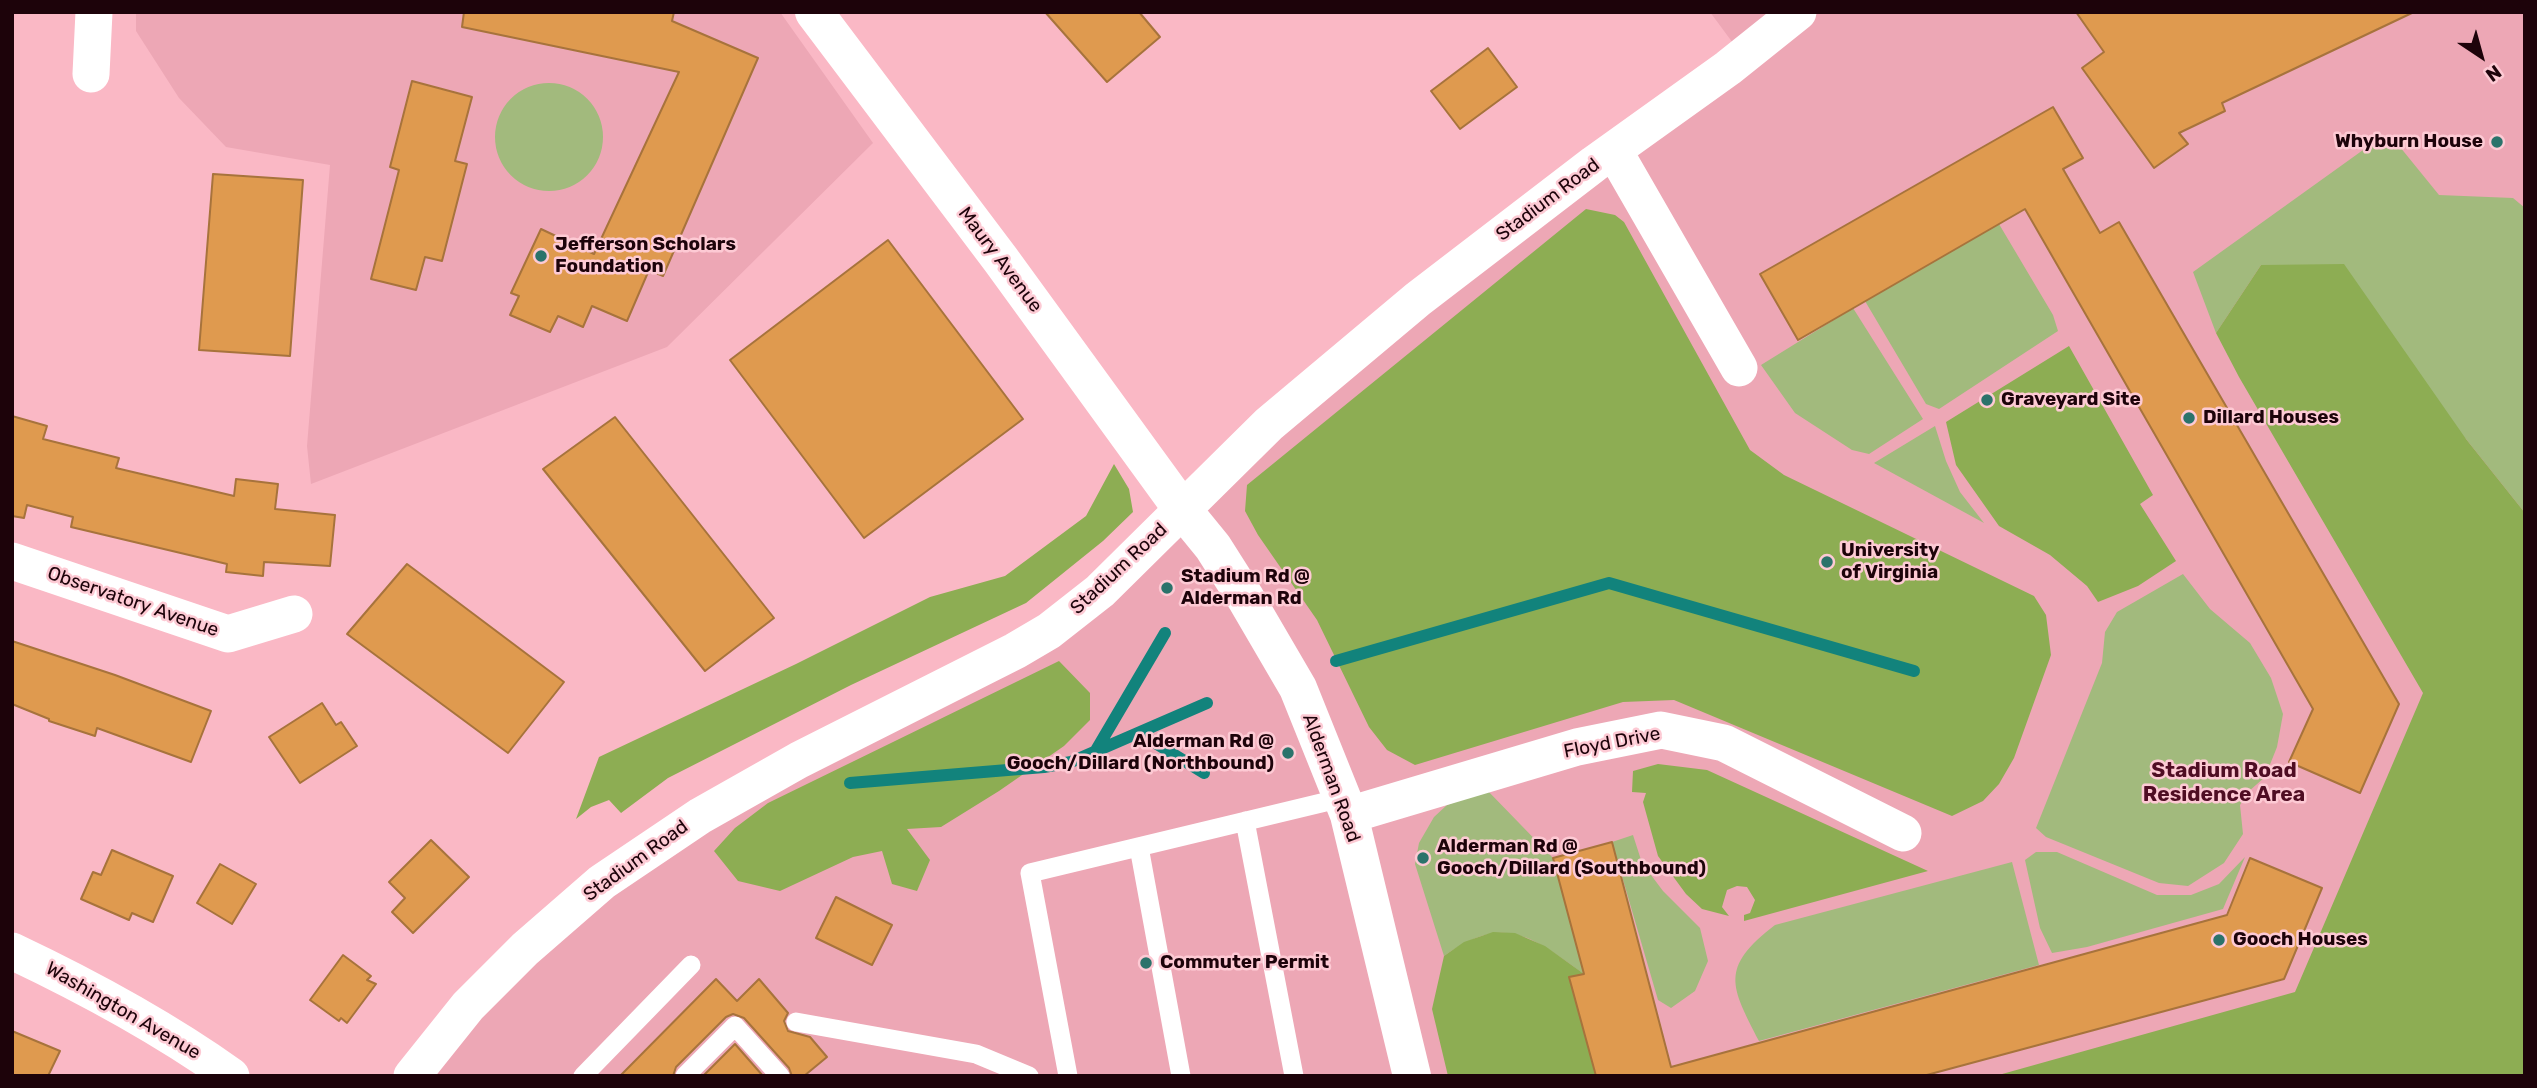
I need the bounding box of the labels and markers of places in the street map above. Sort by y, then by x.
place label: Whyburn House [2335,131,2483,153]
marker: Whyburn House [2489,134,2505,150]
place label: Jefferson Scholars Foundation [555,234,736,278]
marker: Jefferson Scholars Foundation [533,248,549,264]
place label: Graveyard Site [2001,389,2141,411]
marker: Graveyard Site [1979,392,1995,408]
place label: Dillard Houses [2203,407,2339,429]
marker: Dillard Houses [2181,410,2197,426]
place label: University of Virginia [1841,540,1939,584]
marker: University of Virginia [1819,554,1835,570]
place label: Stadium Rd @ Alderman Rd [1181,566,1310,610]
marker: Stadium Rd @ Alderman Rd [1159,580,1175,596]
place label: Alderman Rd @ Gooch/Dillard (Northbound) [1007,731,1274,775]
marker: Alderman Rd @ Gooch/Dillard (Northbound) [1280,745,1296,761]
place label: Alderman Rd @ Gooch/Dillard (Southbound) [1437,836,1706,880]
marker: Alderman Rd @ Gooch/Dillard (Southbound) [1415,850,1431,866]
place label: Gooch Houses [2233,929,2368,951]
marker: Gooch Houses [2211,932,2227,948]
place label: Commuter Permit [1160,952,1329,974]
marker: Commuter Permit [1138,955,1154,971]

